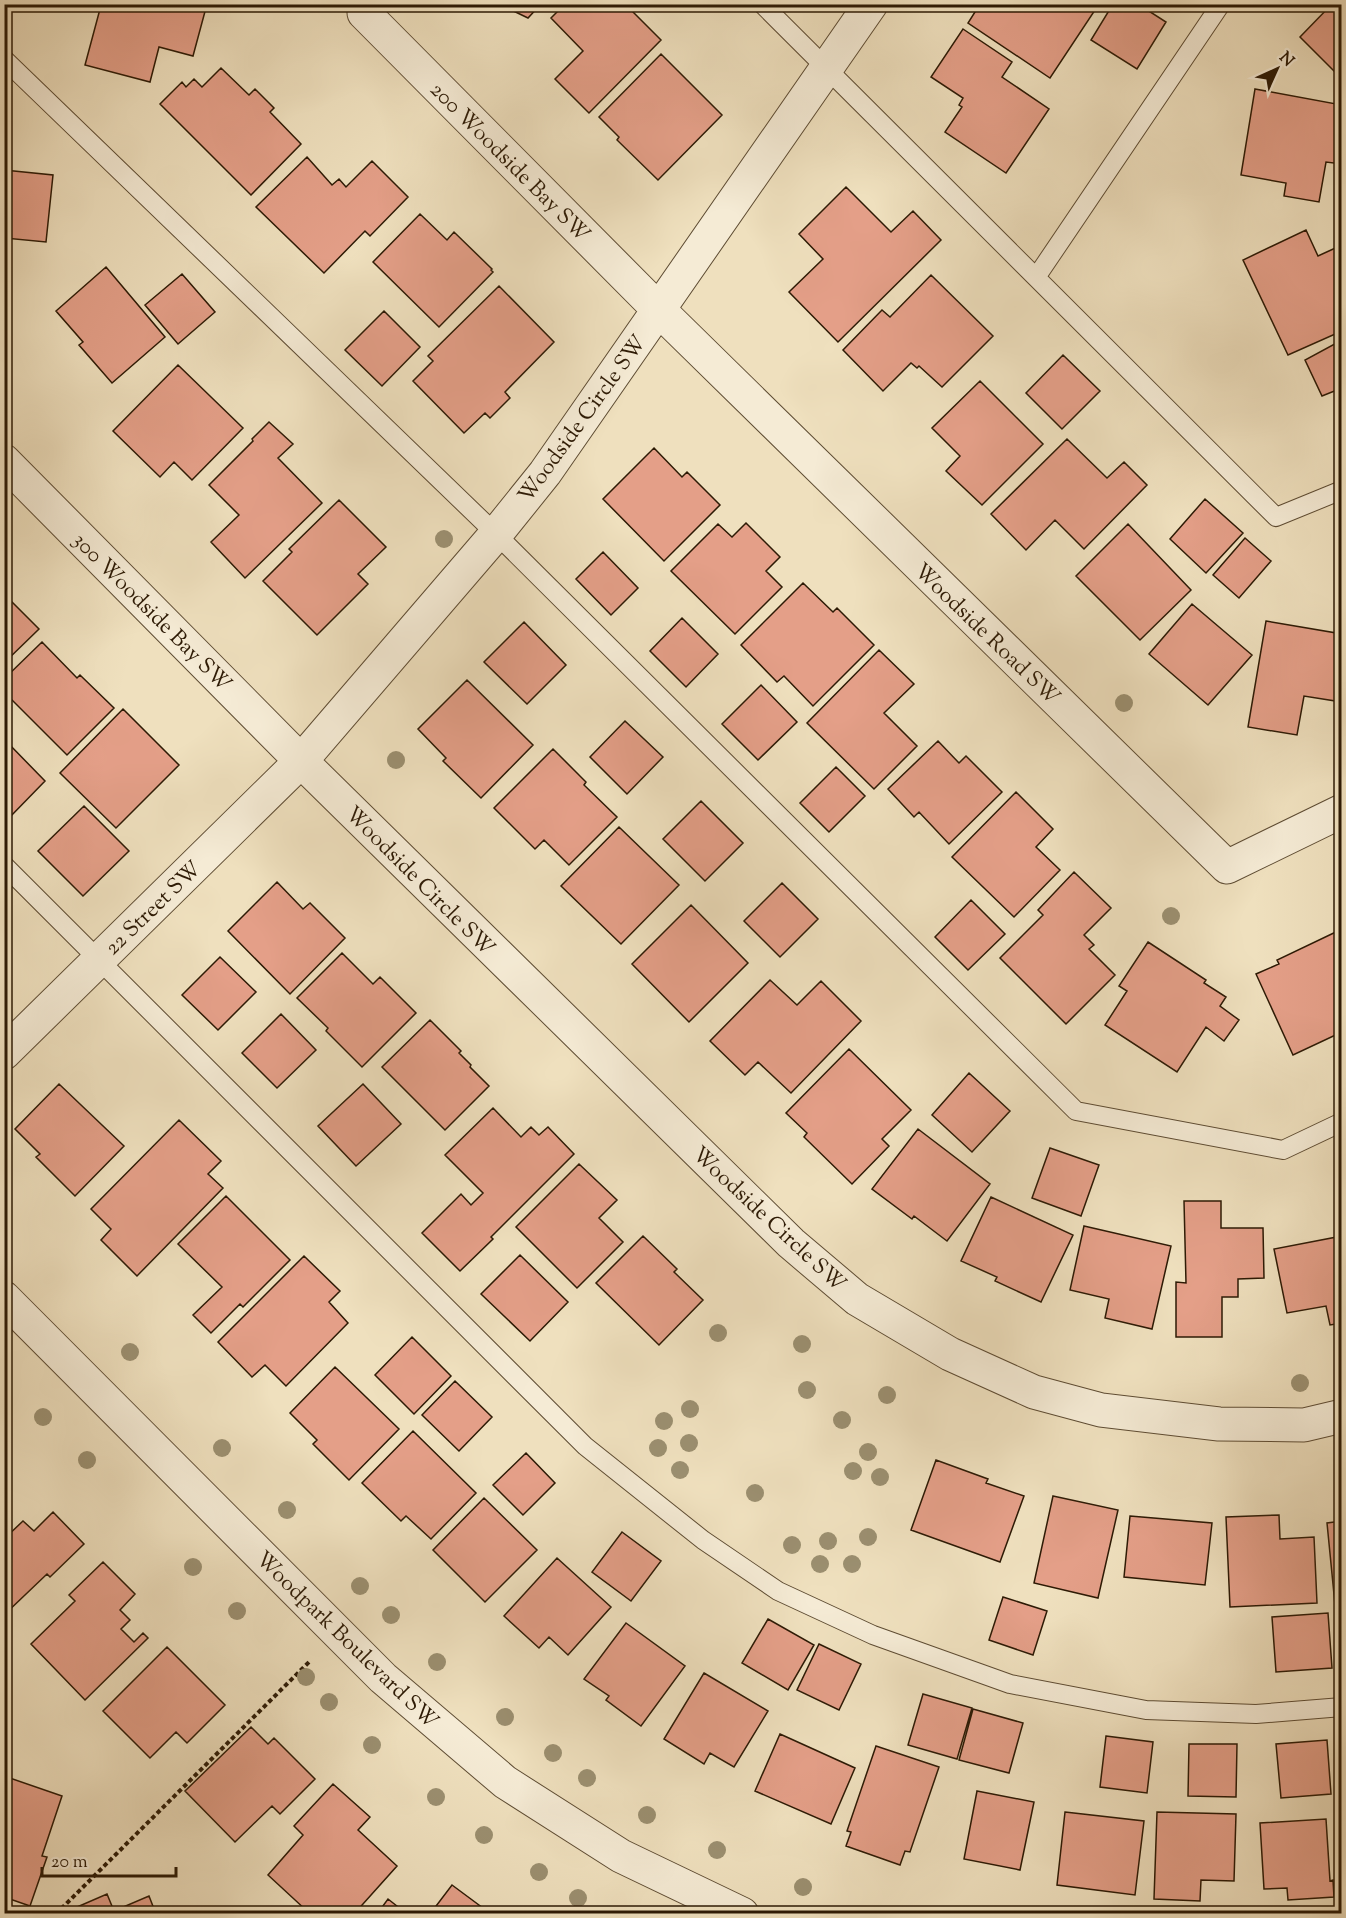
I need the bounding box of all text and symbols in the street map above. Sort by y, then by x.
north arrow [1247,39,1307,99]
text: N [1273,48,1299,73]
street label: 200 Woodside Bay SW [421,76,596,251]
street label: Woodside Circle SW [512,329,655,510]
street label: 300 Woodside Bay SW [64,526,238,700]
street label: Woodside Road SW [906,557,1066,713]
street label: Woodside Circle SW [337,800,501,964]
street label: 22 Street SW [98,855,210,964]
street label: Woodside Circle SW [684,1140,852,1300]
street label: Woodpark Boulevard SW [247,1545,445,1737]
scale bar [42,1840,176,1878]
text: 20 m [51,1850,88,1876]

